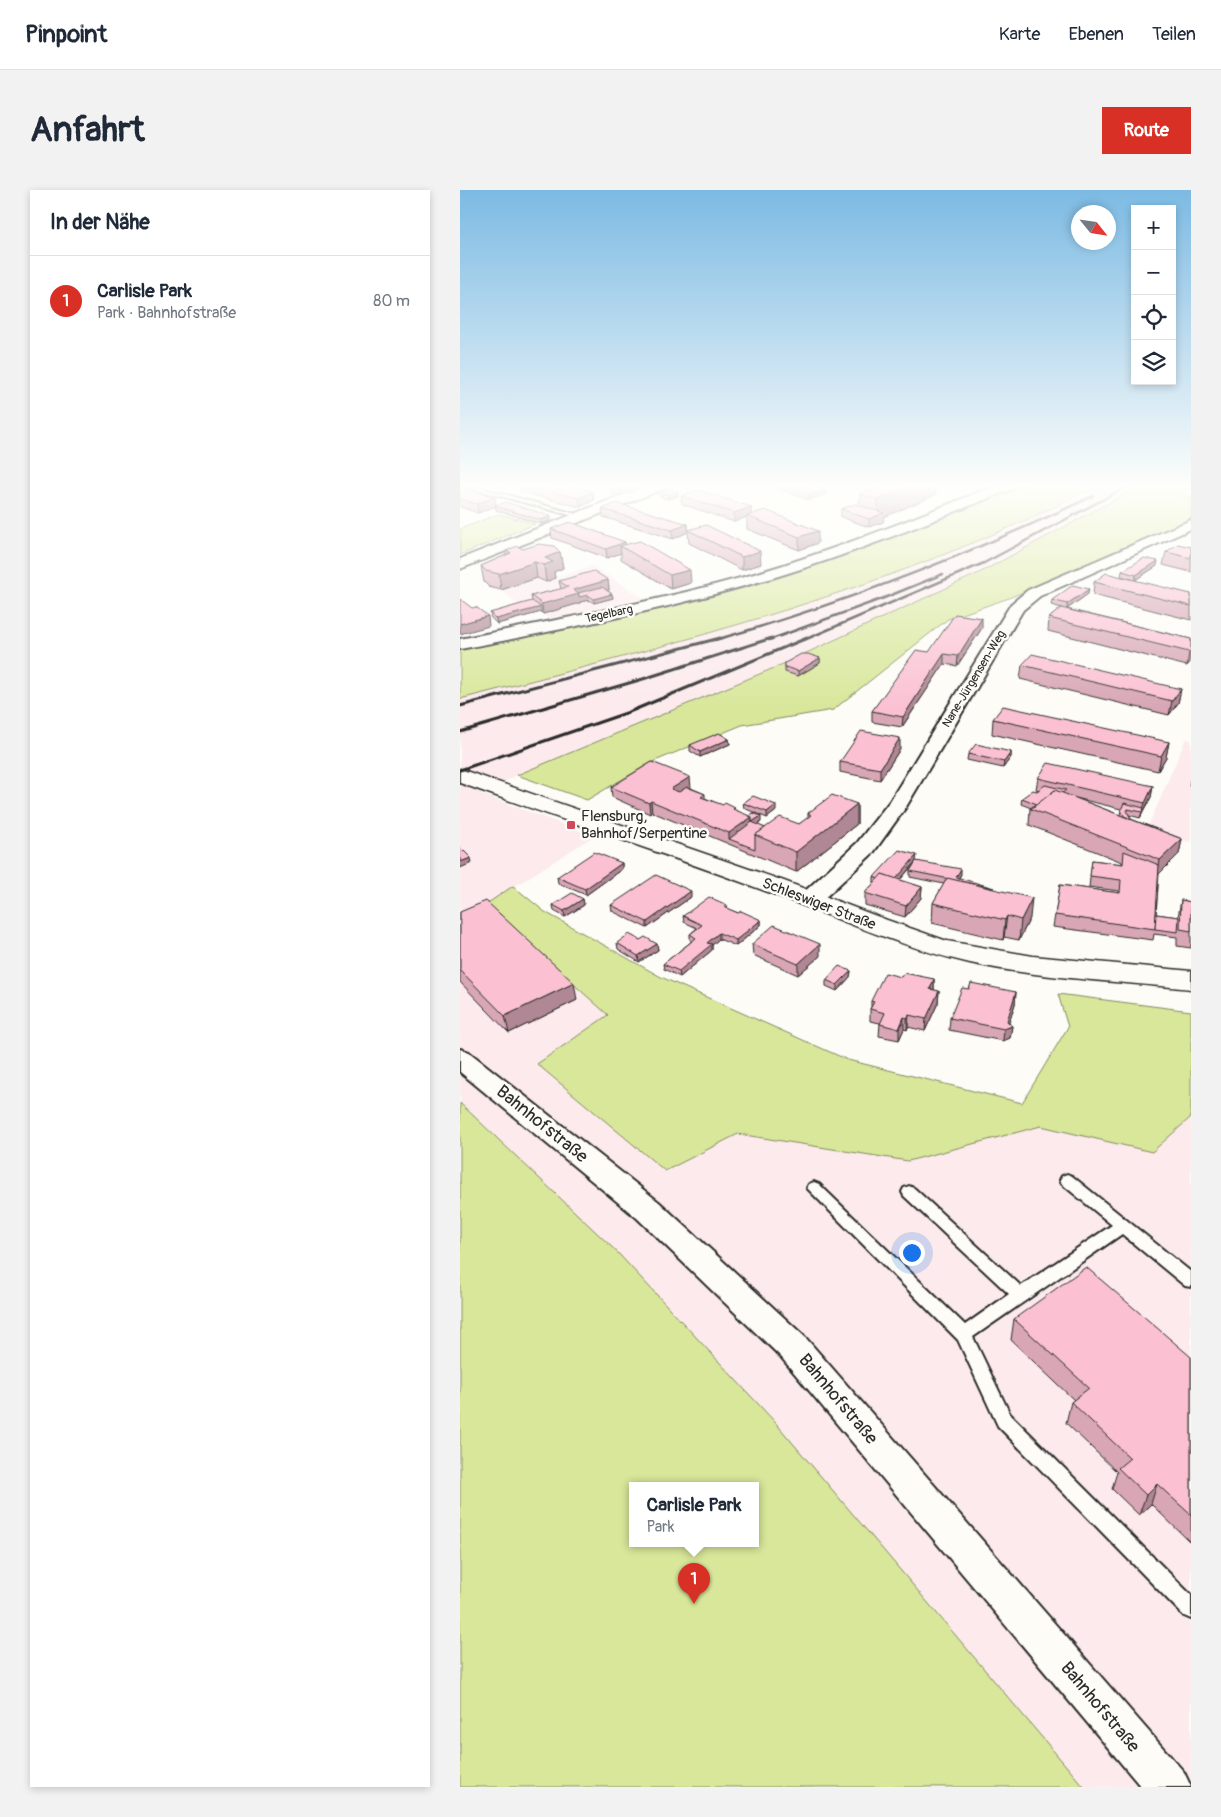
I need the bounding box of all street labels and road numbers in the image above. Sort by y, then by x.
street label: Tegelbarg [584,602,634,626]
street label: Nane-Jürgensen-Weg [939,628,1009,730]
street label: Schleswiger Straße [760,874,879,935]
street label: Bahnhofstraße [491,1080,593,1168]
street label: Bahnhofstraße [793,1349,883,1449]
street label: Bahnhofstraße [1055,1657,1145,1757]

